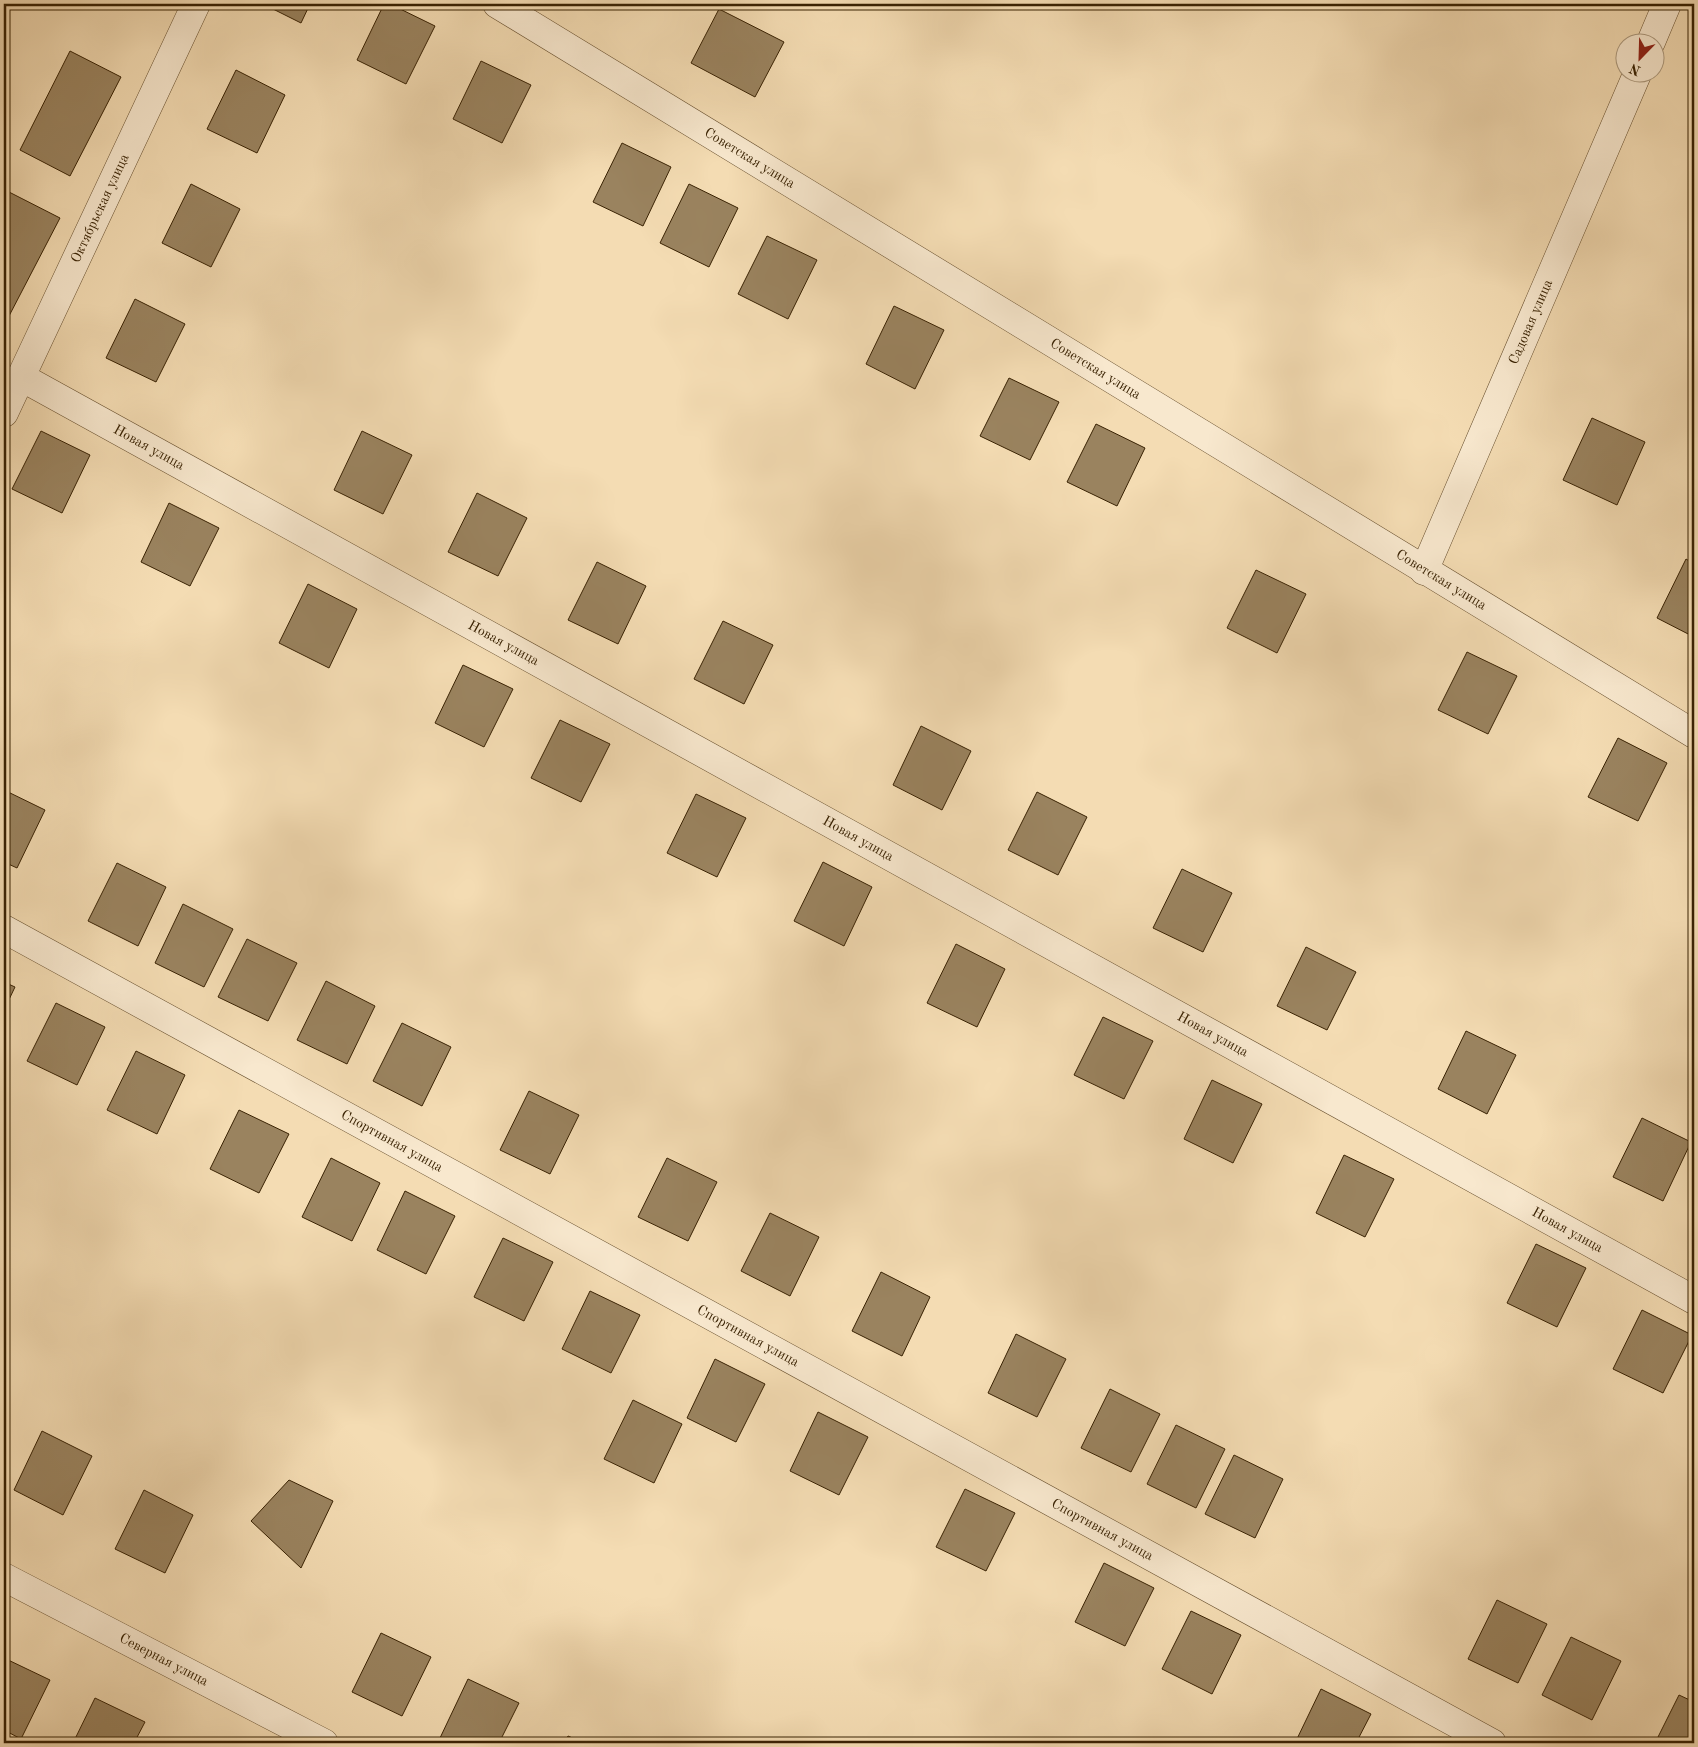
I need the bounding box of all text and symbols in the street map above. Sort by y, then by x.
north arrow [1616,32,1666,82]
text: N [1627,60,1643,78]
street label: Советская улица [702,125,798,191]
street label: Октябрьская улица [68,152,132,265]
street label: Садовая улица [1506,277,1555,366]
street label: Советская улица [1048,336,1143,402]
street label: Новая улица [111,422,187,473]
street label: Советская улица [1394,547,1489,613]
street label: Новая улица [466,618,541,668]
street label: Новая улица [820,814,896,864]
street label: Новая улица [1175,1009,1251,1060]
street label: Спортивная улица [338,1108,445,1175]
street label: Новая улица [1529,1205,1605,1255]
street label: Спортивная улица [695,1303,801,1369]
street label: Спортивная улица [1049,1496,1156,1563]
street label: Северная улица [117,1631,211,1689]

